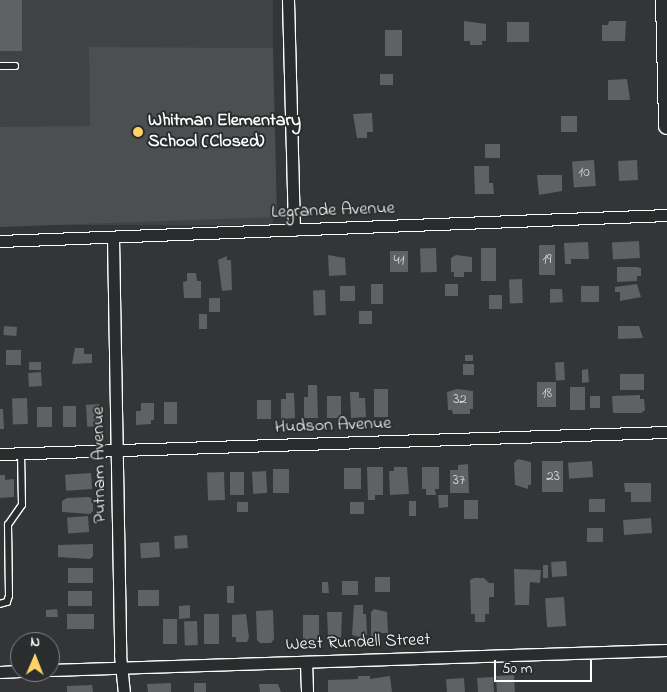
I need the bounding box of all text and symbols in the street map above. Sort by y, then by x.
place label: Whitman Elementary School (Closed) [148,111,301,154]
marker: Whitman Elementary School (Closed) [132,126,144,138]
house number: 10 [578,164,590,182]
street label: Legrande Avenue [271,198,395,224]
house number: 19 [542,251,552,269]
house number: 41 [394,252,404,270]
house number: 18 [542,385,552,403]
house number: 32 [453,391,467,409]
street label: Putnam Avenue [88,407,112,523]
street label: Hudson Avenue [274,413,392,439]
house number: 23 [546,468,560,486]
house number: 37 [453,472,465,490]
street label: West Rundell Street [285,630,431,656]
north arrow [10,632,60,682]
text: N [30,632,40,653]
scale bar [497,650,594,682]
text: 50 m [502,658,532,680]

